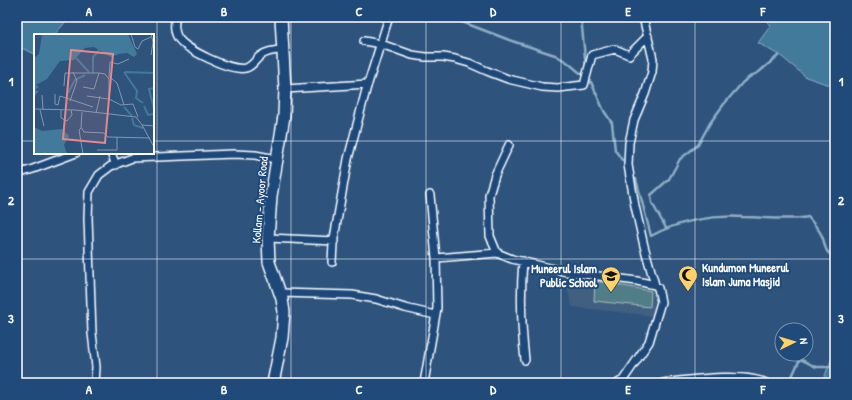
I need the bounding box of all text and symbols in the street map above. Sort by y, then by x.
text: A [86,2,93,20]
text: B [221,2,228,20]
text: C [355,2,363,20]
text: D [490,2,497,20]
text: E [625,2,631,20]
text: F [760,2,767,20]
inset map [34,34,154,154]
text: 1 [9,72,14,90]
text: 1 [839,72,844,90]
street label: Kollam - Ayoor Road [247,155,272,244]
text: 2 [8,191,15,209]
text: 2 [838,191,845,209]
place label: Kundumon Muneerul Islam Juma Masjid [702,259,789,290]
place label: Muneerul Islam Public School [531,260,598,291]
mosque icon: Kundumon Muneerul Islam Juma Masjid [677,264,699,292]
school or university icon: Muneerul Islam Public School [600,265,622,293]
text: 3 [8,309,14,327]
text: 3 [838,309,844,327]
north arrow [774,322,814,362]
text: N [797,338,811,345]
text: A [86,380,93,398]
text: B [221,380,228,398]
text: C [355,380,363,398]
text: D [490,380,497,398]
text: E [625,380,631,398]
text: F [760,380,767,398]

